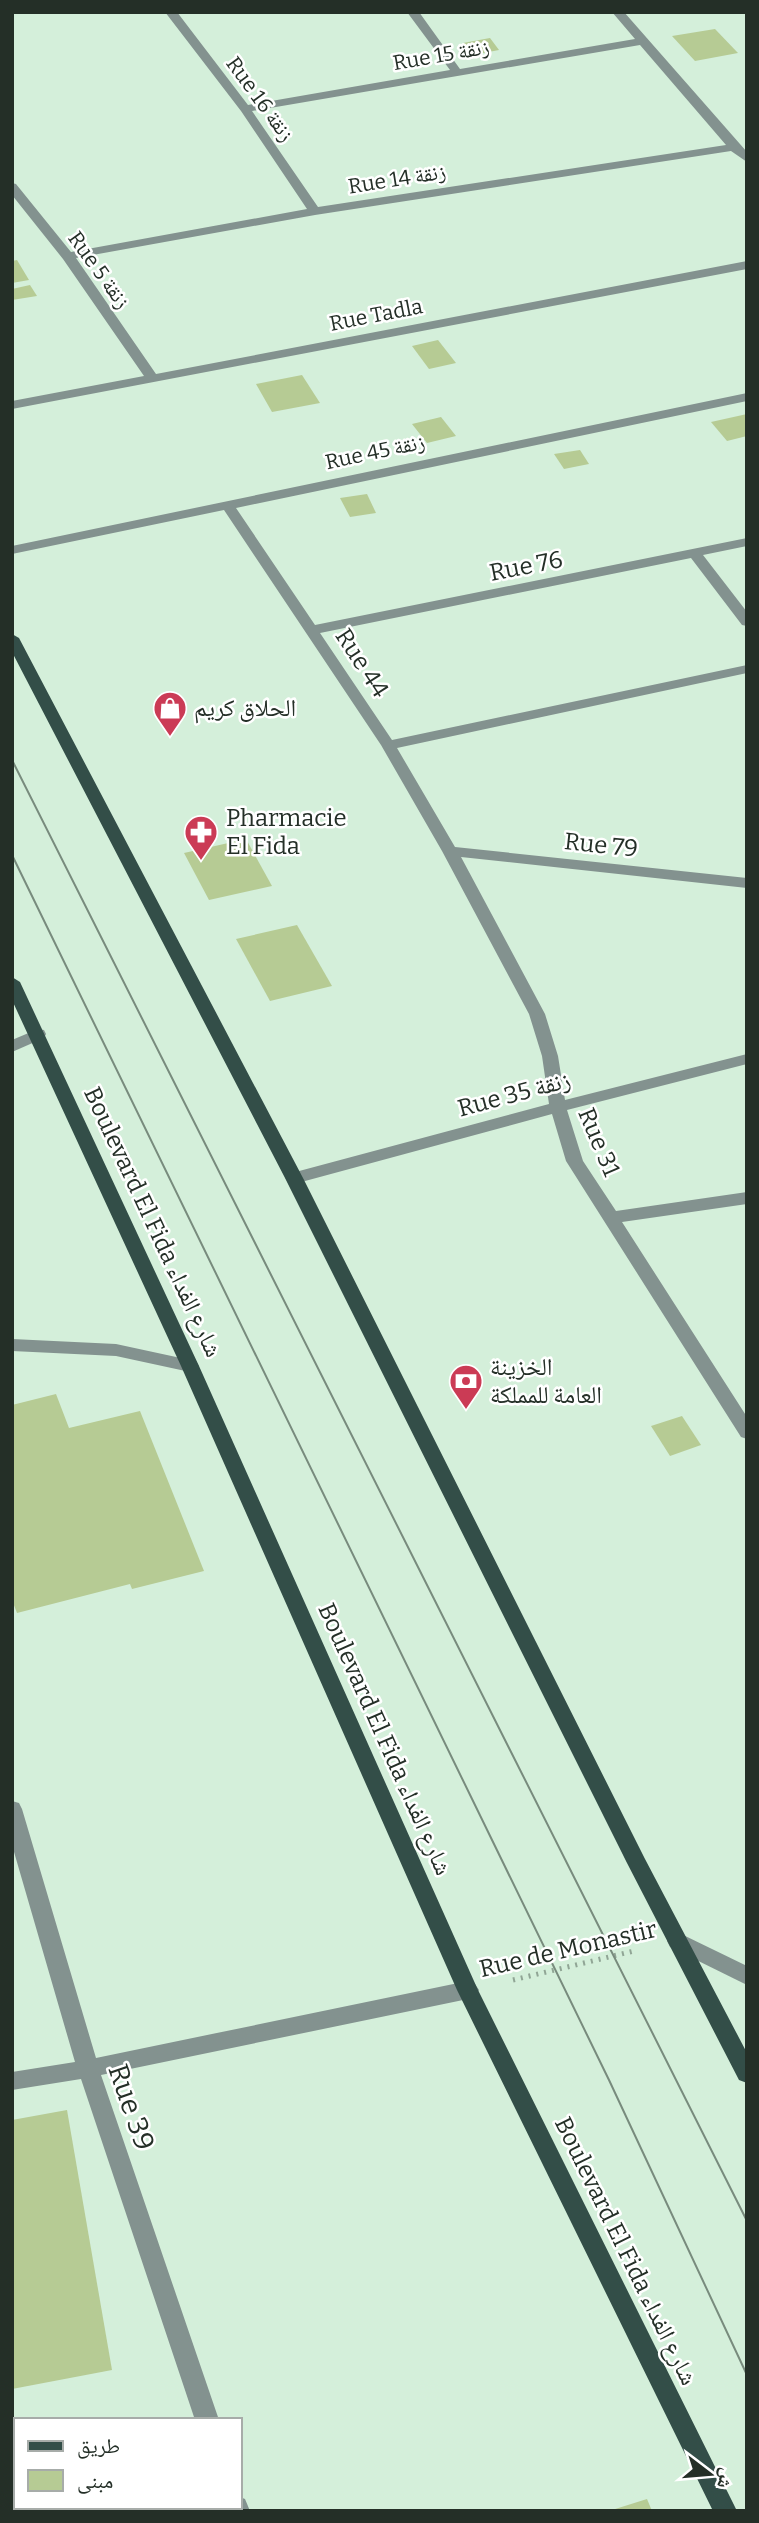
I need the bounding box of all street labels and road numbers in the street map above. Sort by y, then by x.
street label: Rue 15 زنقة [391,34,491,76]
street label: Rue 16 زنقة [220,51,300,147]
street label: Rue 14 زنقة [346,158,448,200]
street label: Rue 5 زنقة [62,226,136,314]
street label: Rue Tadla [327,293,425,337]
street label: Rue 45 زنقة [323,429,427,475]
street label: Rue 76 [487,545,565,587]
street label: Rue 44 [329,623,395,703]
street label: Rue 79 [563,827,639,863]
street label: Rue 35 زنقة [455,1066,573,1122]
street label: Boulevard El Fida شارع الفداء [77,1083,228,1362]
street label: Rue 31 [572,1104,626,1181]
street label: Boulevard El Fida شارع الفداء [311,1599,458,1880]
street label: Rue de Monastir [476,1915,660,1983]
street label: Rue 39 [102,2060,162,2154]
street label: Boulevard El Fida شارع الفداء [548,2112,703,2390]

